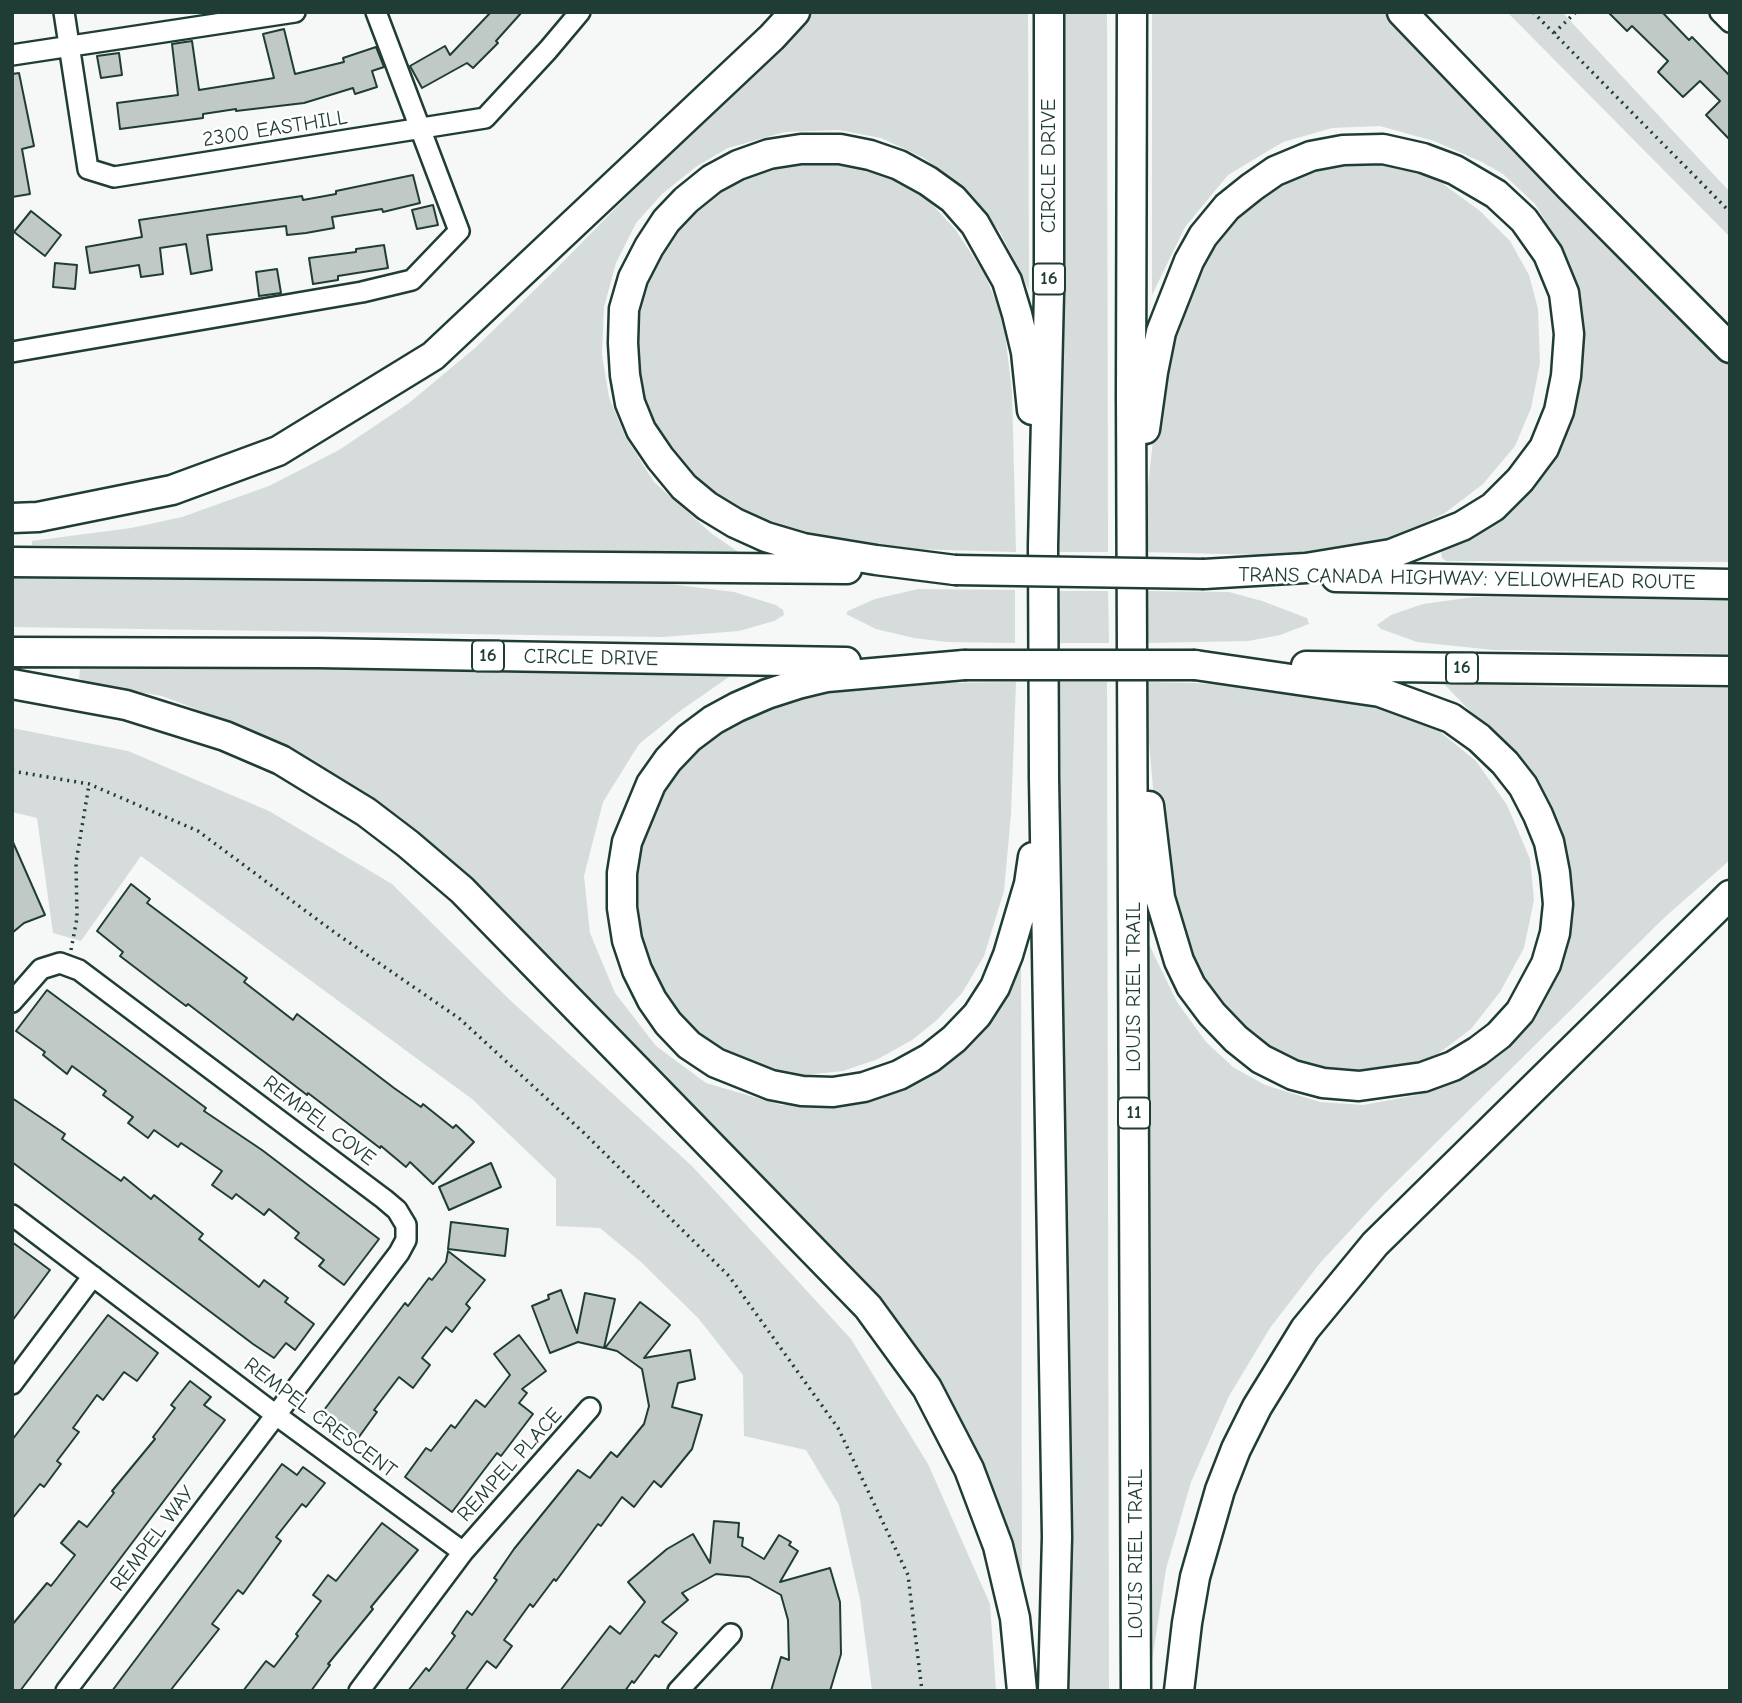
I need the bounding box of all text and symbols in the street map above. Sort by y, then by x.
street label: CIRCLE DRIVE [1036,99,1062,233]
street label: 2300 EASTHILL [201,105,349,153]
road number: 16 [1033,264,1065,294]
street label: TRANS CANADA HIGHWAY: YELLOWHEAD ROUTE [1238,562,1696,596]
road number: 16 [472,640,504,671]
street label: CIRCLE DRIVE [523,644,659,672]
road number: 16 [1446,652,1478,684]
street label: LOUIS RIEL TRAIL [1121,902,1147,1072]
street label: REMPEL COVE [258,1070,380,1172]
road number: 11 [1118,1098,1150,1128]
street label: REMPEL CRESCENT [239,1352,401,1484]
street label: REMPEL PLACE [452,1403,568,1527]
street label: LOUIS RIEL TRAIL [1123,1469,1149,1639]
street label: REMPEL WAY [105,1481,201,1597]

